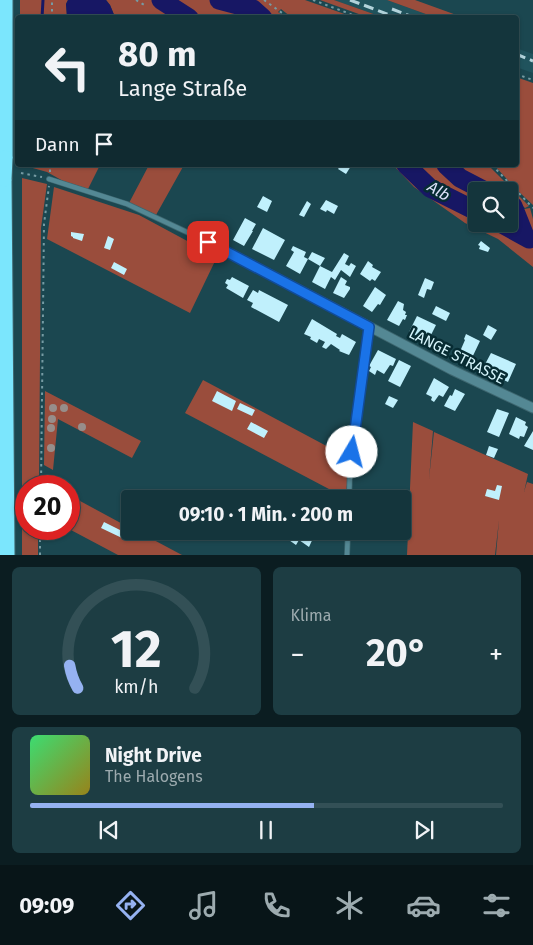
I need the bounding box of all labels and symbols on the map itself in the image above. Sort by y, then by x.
water label: Alb [423,176,454,205]
pin [187,221,229,263]
street label: LANGE STRASSE [406,324,508,388]
position arrow [325,425,377,477]
speed limit sign: 20 [15,475,80,540]

